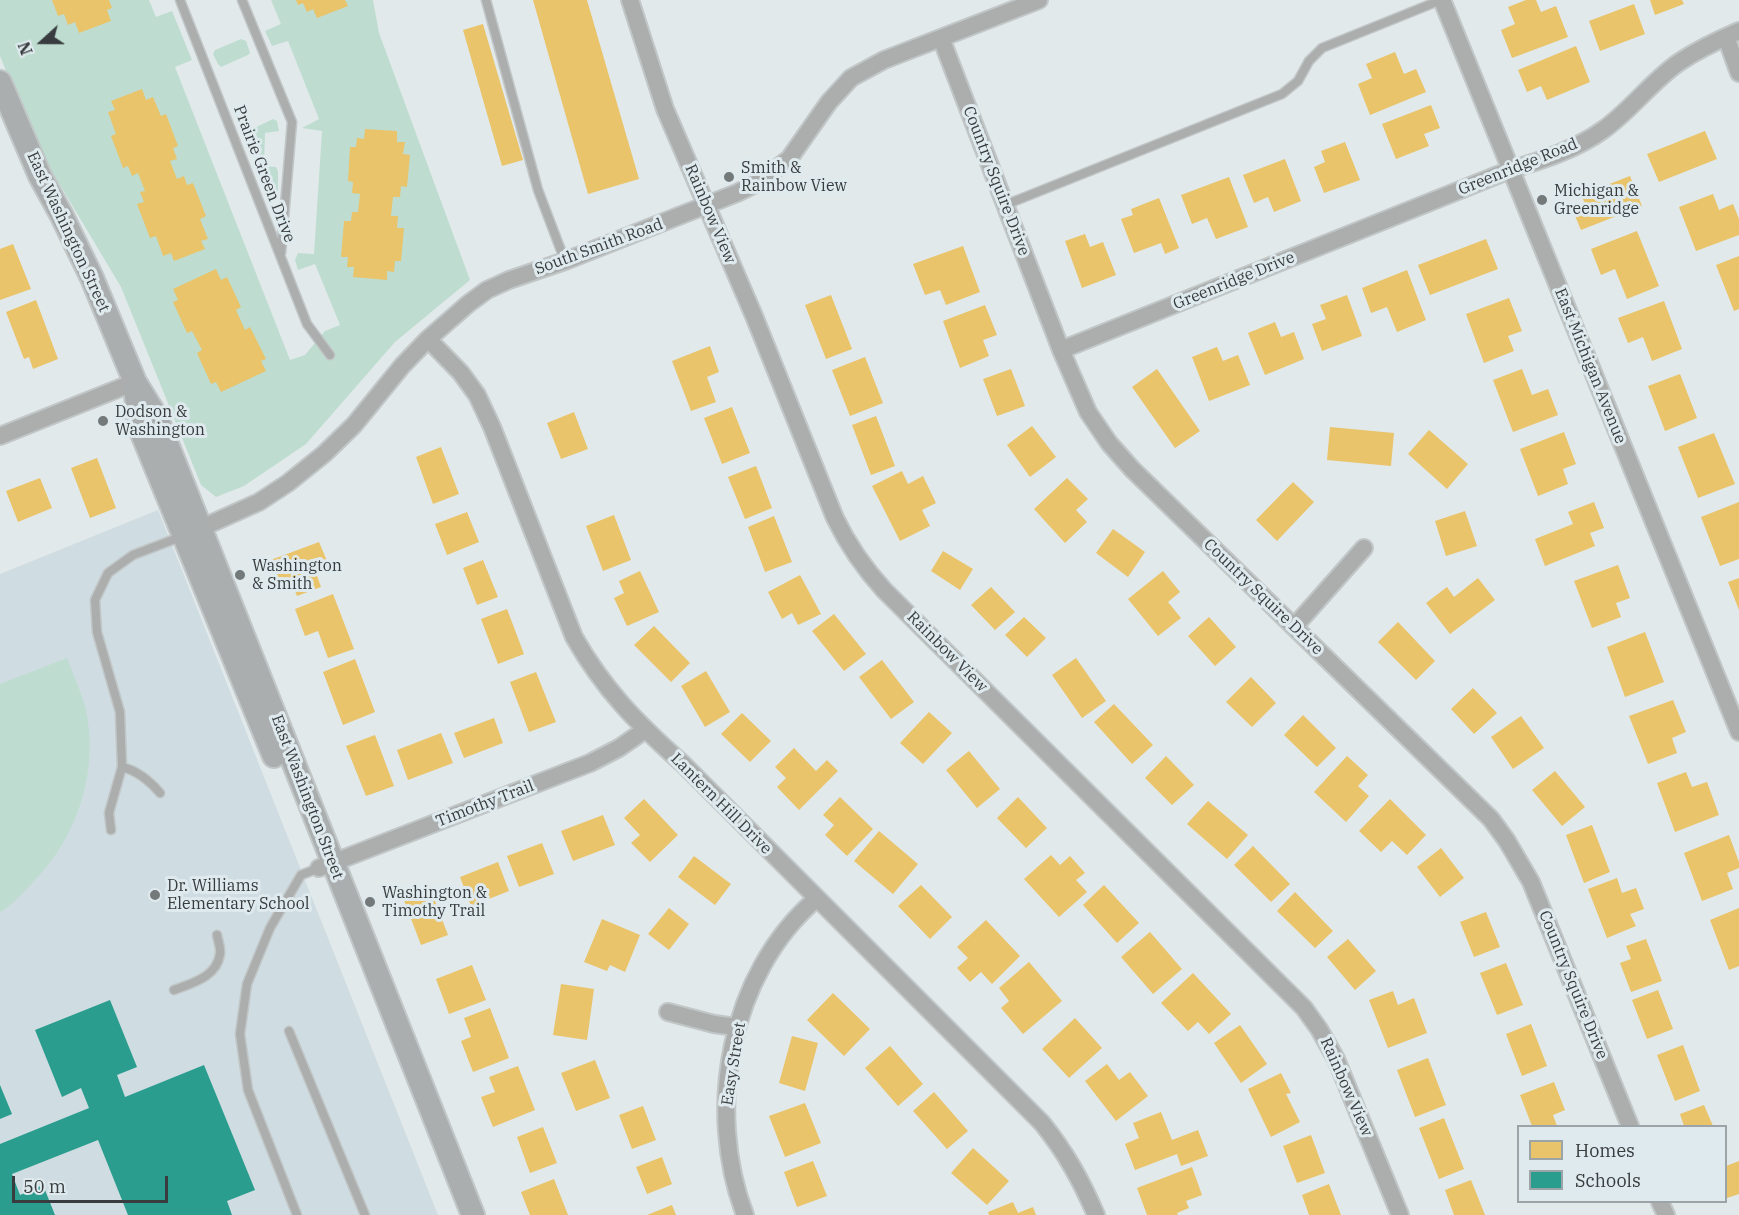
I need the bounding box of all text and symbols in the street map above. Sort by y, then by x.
north arrow [12,12,72,72]
text: N [14,39,37,58]
street label: Prairie Green Drive [229,103,299,245]
street label: Country Squire Drive [959,104,1033,258]
street label: Greenridge Road [1456,134,1580,200]
street label: East Washington Street [22,149,114,315]
place label: Smith & Rainbow View [741,158,847,196]
street label: Rainbow View [680,162,740,266]
marker: Smith & Rainbow View [722,170,736,184]
place label: Michigan & Greenridge [1554,181,1639,219]
marker: Michigan & Greenridge [1535,193,1549,207]
street label: South Smith Road [532,215,666,279]
street label: Greenridge Drive [1171,248,1297,314]
street label: East Michigan Avenue [1550,285,1630,447]
place label: Dodson & Washington [115,402,205,440]
marker: Dodson & Washington [96,414,110,428]
street label: Country Squire Drive [1199,535,1327,659]
place label: Washington & Smith [252,556,342,594]
marker: Washington & Smith [233,568,247,582]
street label: Rainbow View [903,608,991,696]
street label: East Washington Street [267,712,347,882]
street label: Lantern Hill Drive [666,749,776,859]
street label: Timothy Trail [433,777,537,831]
place label: Dr. Williams Elementary School [167,876,310,914]
place label: Washington & Timothy Trail [382,883,487,921]
marker: Dr. Williams Elementary School [148,888,162,902]
marker: Washington & Timothy Trail [363,895,377,909]
street label: Country Squire Drive [1534,908,1612,1062]
street label: Easy Street [718,1021,750,1107]
street label: Rainbow View [1316,1035,1376,1139]
legend [1517,1125,1727,1203]
text: Homes [1575,1139,1635,1162]
scale bar [15,1164,171,1202]
text: Schools [1575,1169,1641,1192]
text: 50 m [23,1175,66,1198]

